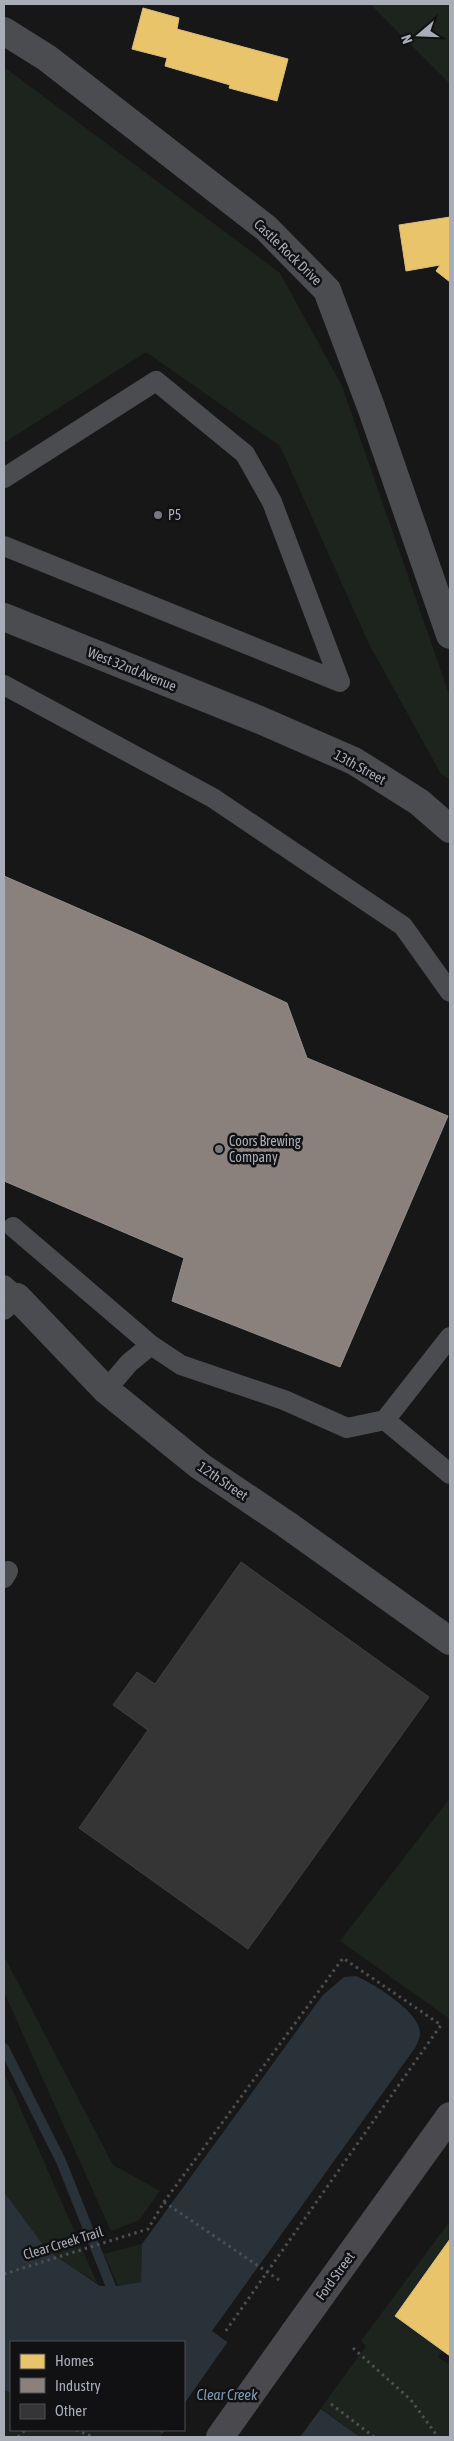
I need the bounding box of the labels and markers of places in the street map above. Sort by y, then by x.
place label: P5 [168,507,181,523]
marker: P5 [152,509,164,521]
place label: Coors Brewing Company [229,1133,301,1165]
marker: Coors Brewing Company [213,1143,225,1155]

